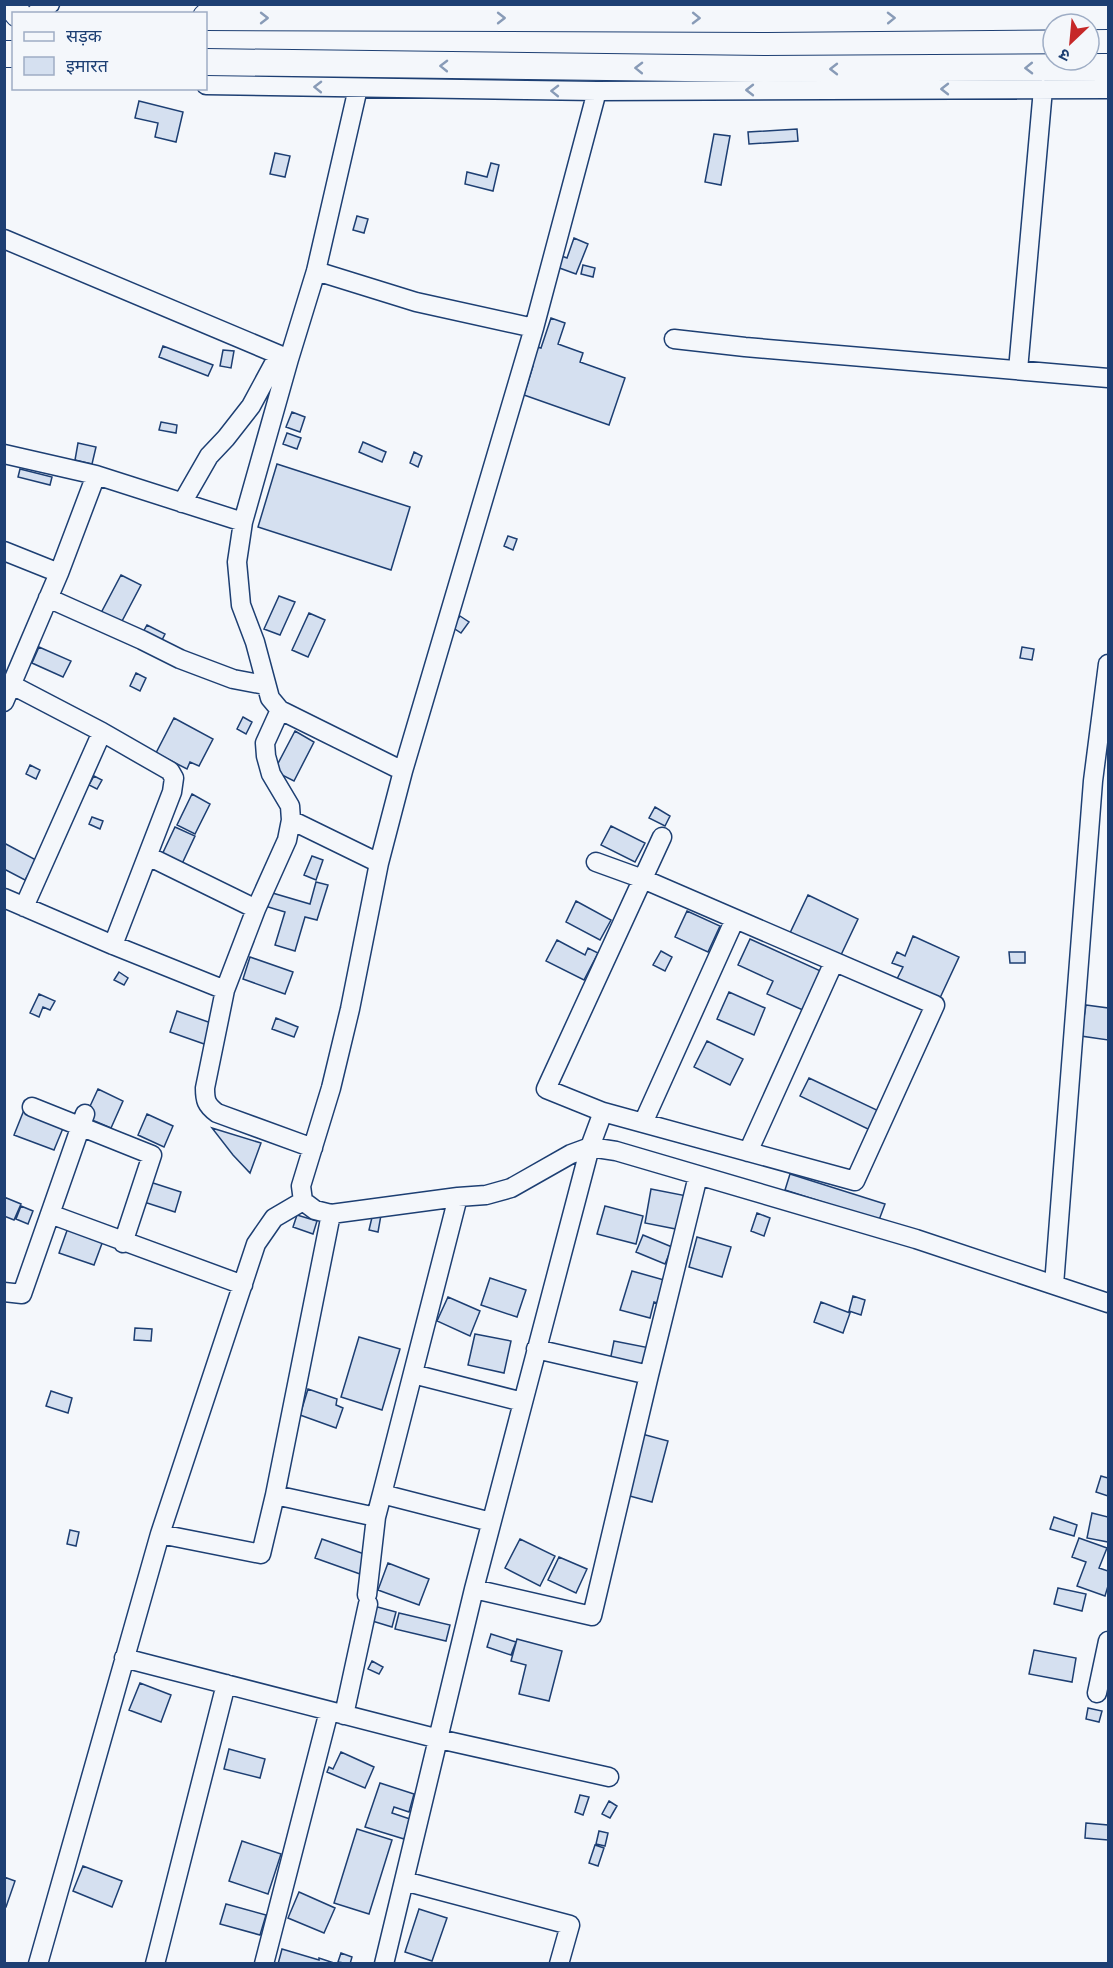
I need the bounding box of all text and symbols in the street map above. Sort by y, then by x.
one-way arrow [259,11,268,24]
one-way arrow [886,11,895,24]
legend [12,12,207,90]
one-way arrow [496,12,505,24]
one-way arrow [691,12,700,24]
north arrow [1041,12,1101,72]
text: सड़क [66,24,103,47]
text: उ [1055,44,1073,67]
text: इमारत [66,54,109,77]
one-way arrow [440,59,449,72]
one-way arrow [635,62,644,74]
one-way arrow [1025,62,1034,74]
one-way arrow [830,63,839,75]
one-way arrow [314,81,323,94]
one-way arrow [941,83,950,95]
one-way arrow [551,84,560,97]
one-way arrow [746,84,755,96]

